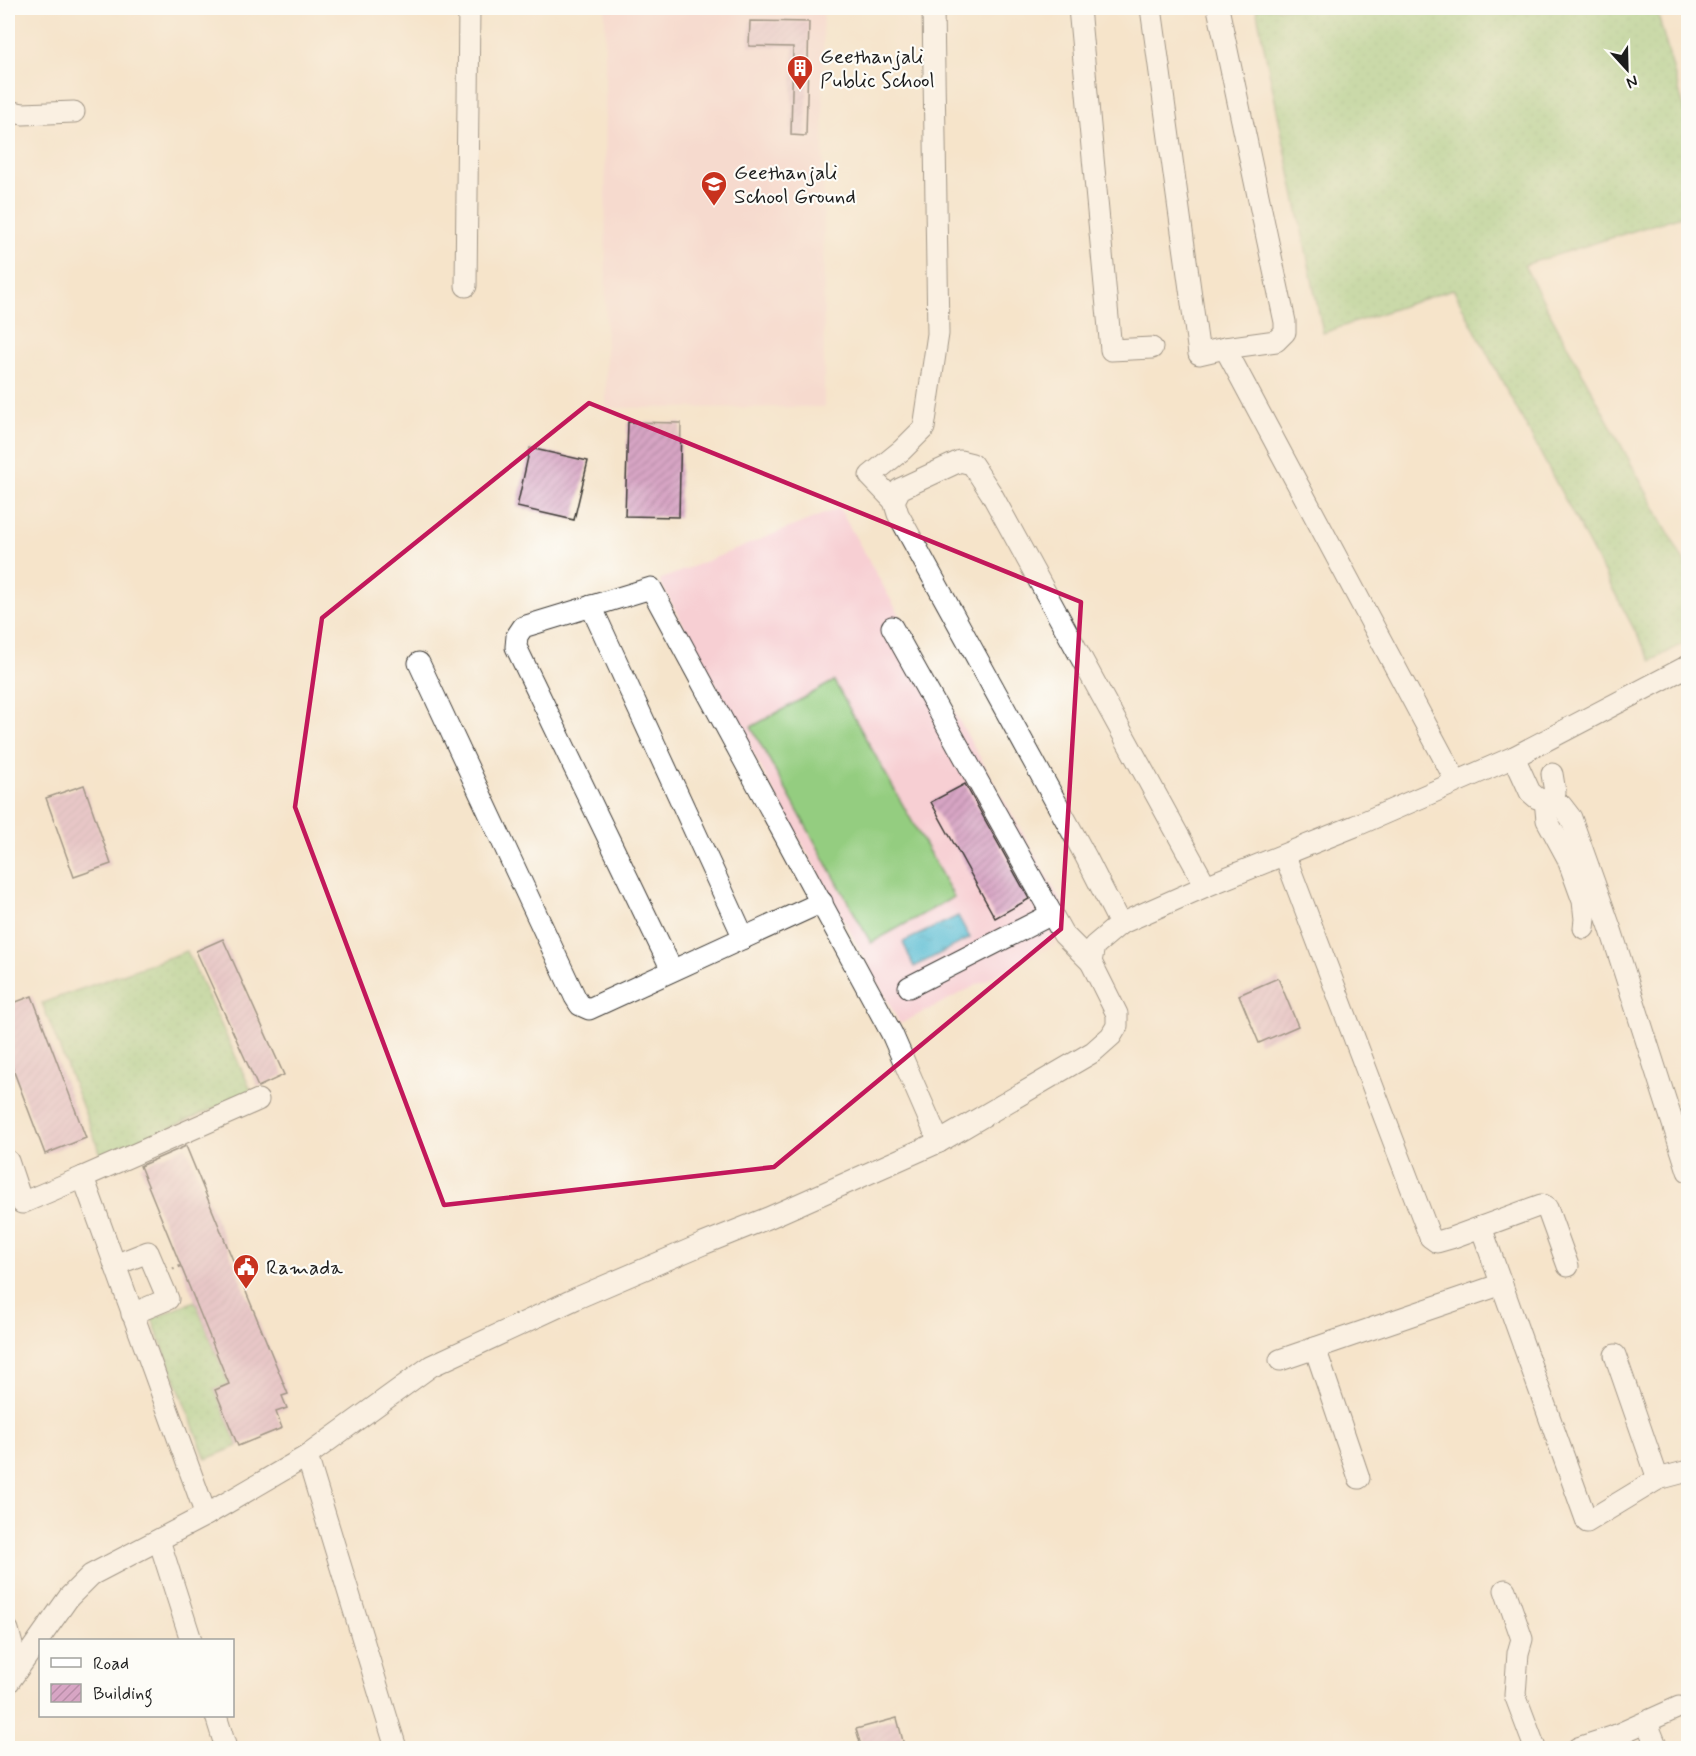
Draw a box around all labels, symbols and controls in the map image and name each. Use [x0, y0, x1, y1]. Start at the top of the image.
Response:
north arrow [1597, 39, 1657, 99]
place label: Geethanjali Public School [820, 43, 935, 95]
building icon: Geethanjali Public School [785, 53, 815, 91]
text: N [1623, 70, 1641, 93]
place label: Geethanjali School Ground [734, 159, 856, 211]
school or university icon: Geethanjali School Ground [699, 169, 729, 207]
public building icon: Ramada [231, 1252, 261, 1290]
place label: Ramada [266, 1254, 343, 1282]
legend [39, 1639, 234, 1717]
text: Road [93, 1652, 129, 1676]
text: Building [93, 1682, 153, 1708]

